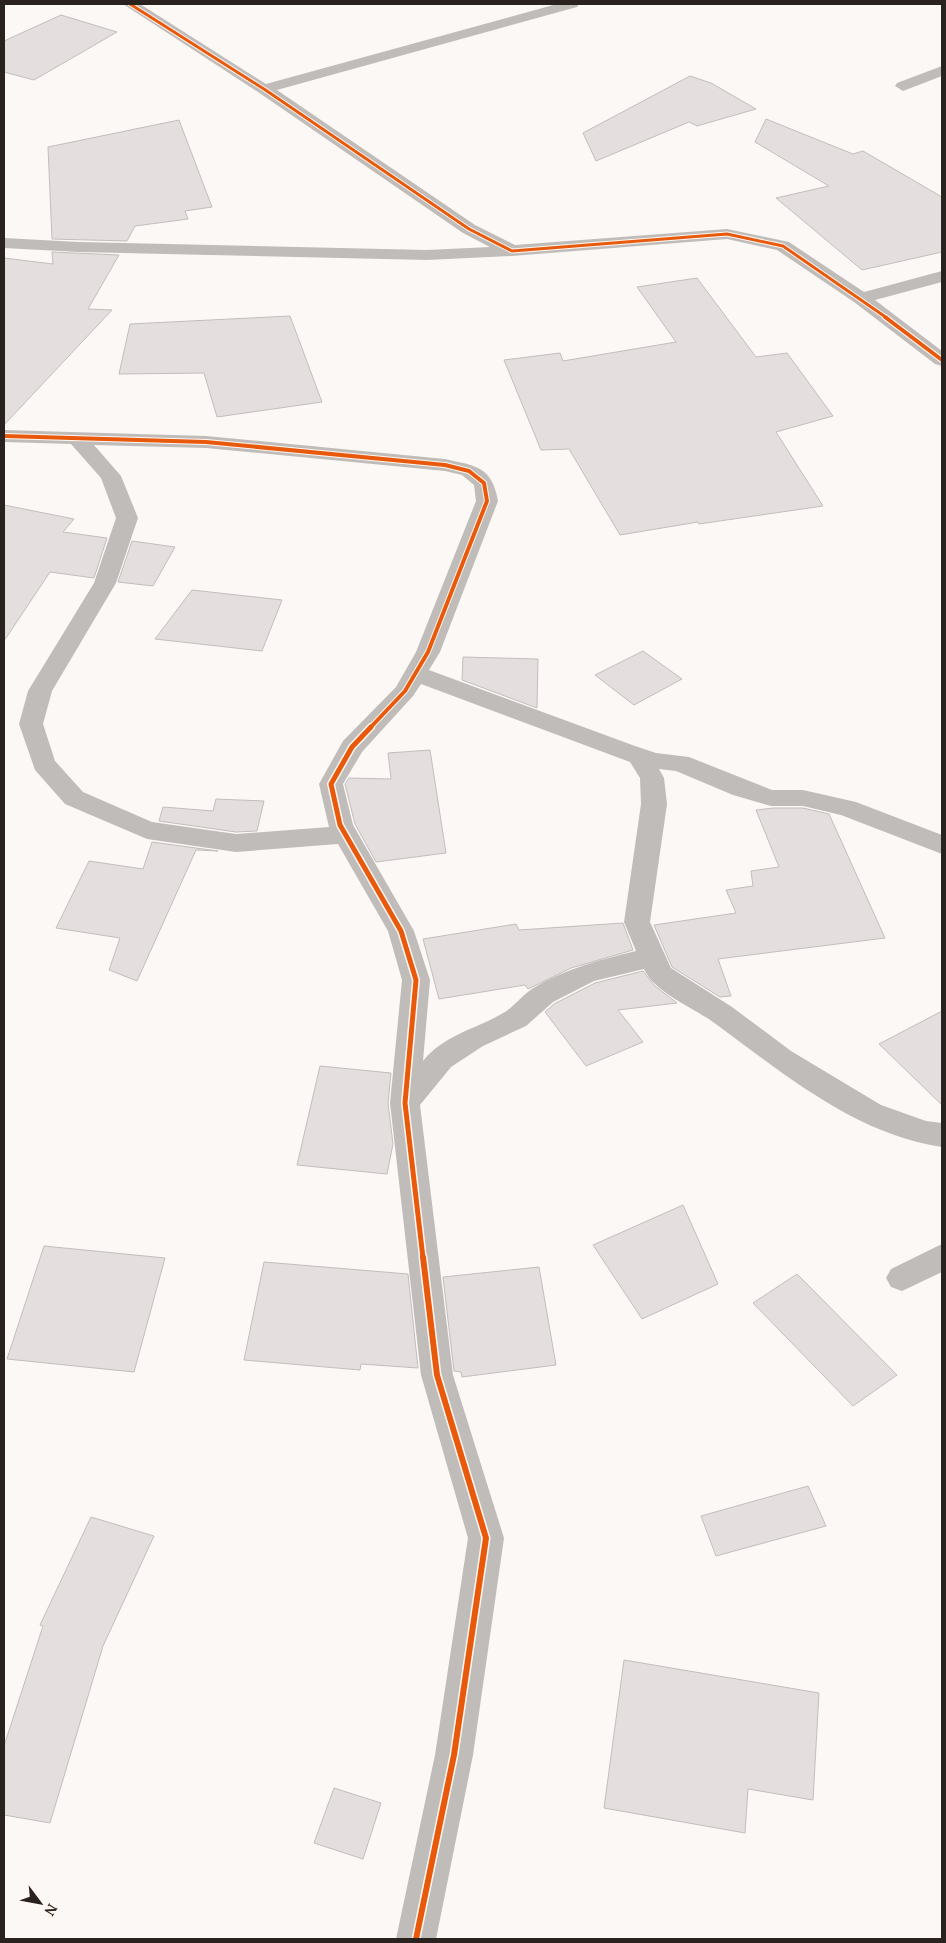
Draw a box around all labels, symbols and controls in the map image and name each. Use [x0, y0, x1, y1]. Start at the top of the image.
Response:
north arrow [15, 1878, 65, 1928]
text: N [40, 1901, 62, 1920]

